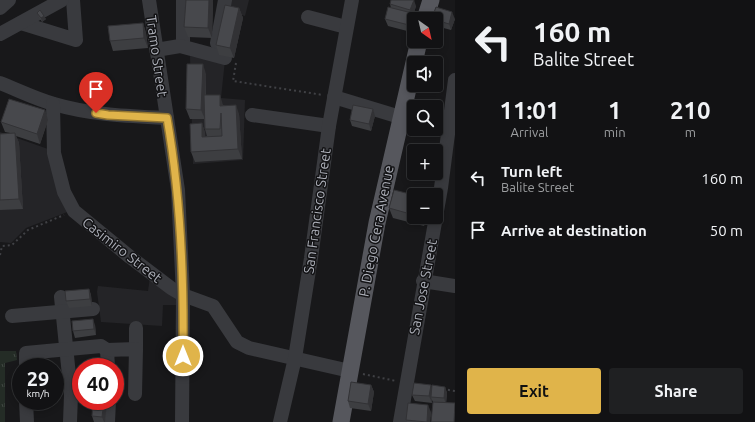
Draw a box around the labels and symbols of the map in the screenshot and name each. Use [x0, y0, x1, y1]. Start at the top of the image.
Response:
north arrow [407, 12, 443, 48]
street label: Tramo Street [143, 14, 171, 98]
pin [79, 72, 113, 113]
street label: San Francisco Street [300, 147, 334, 275]
street label: P. Diego Cera Avenue [355, 164, 397, 298]
street label: Casimiro Street [79, 214, 165, 286]
street label: San Jose Street [406, 237, 440, 336]
position arrow [162, 335, 204, 377]
speed limit sign: 40 [72, 358, 124, 410]

